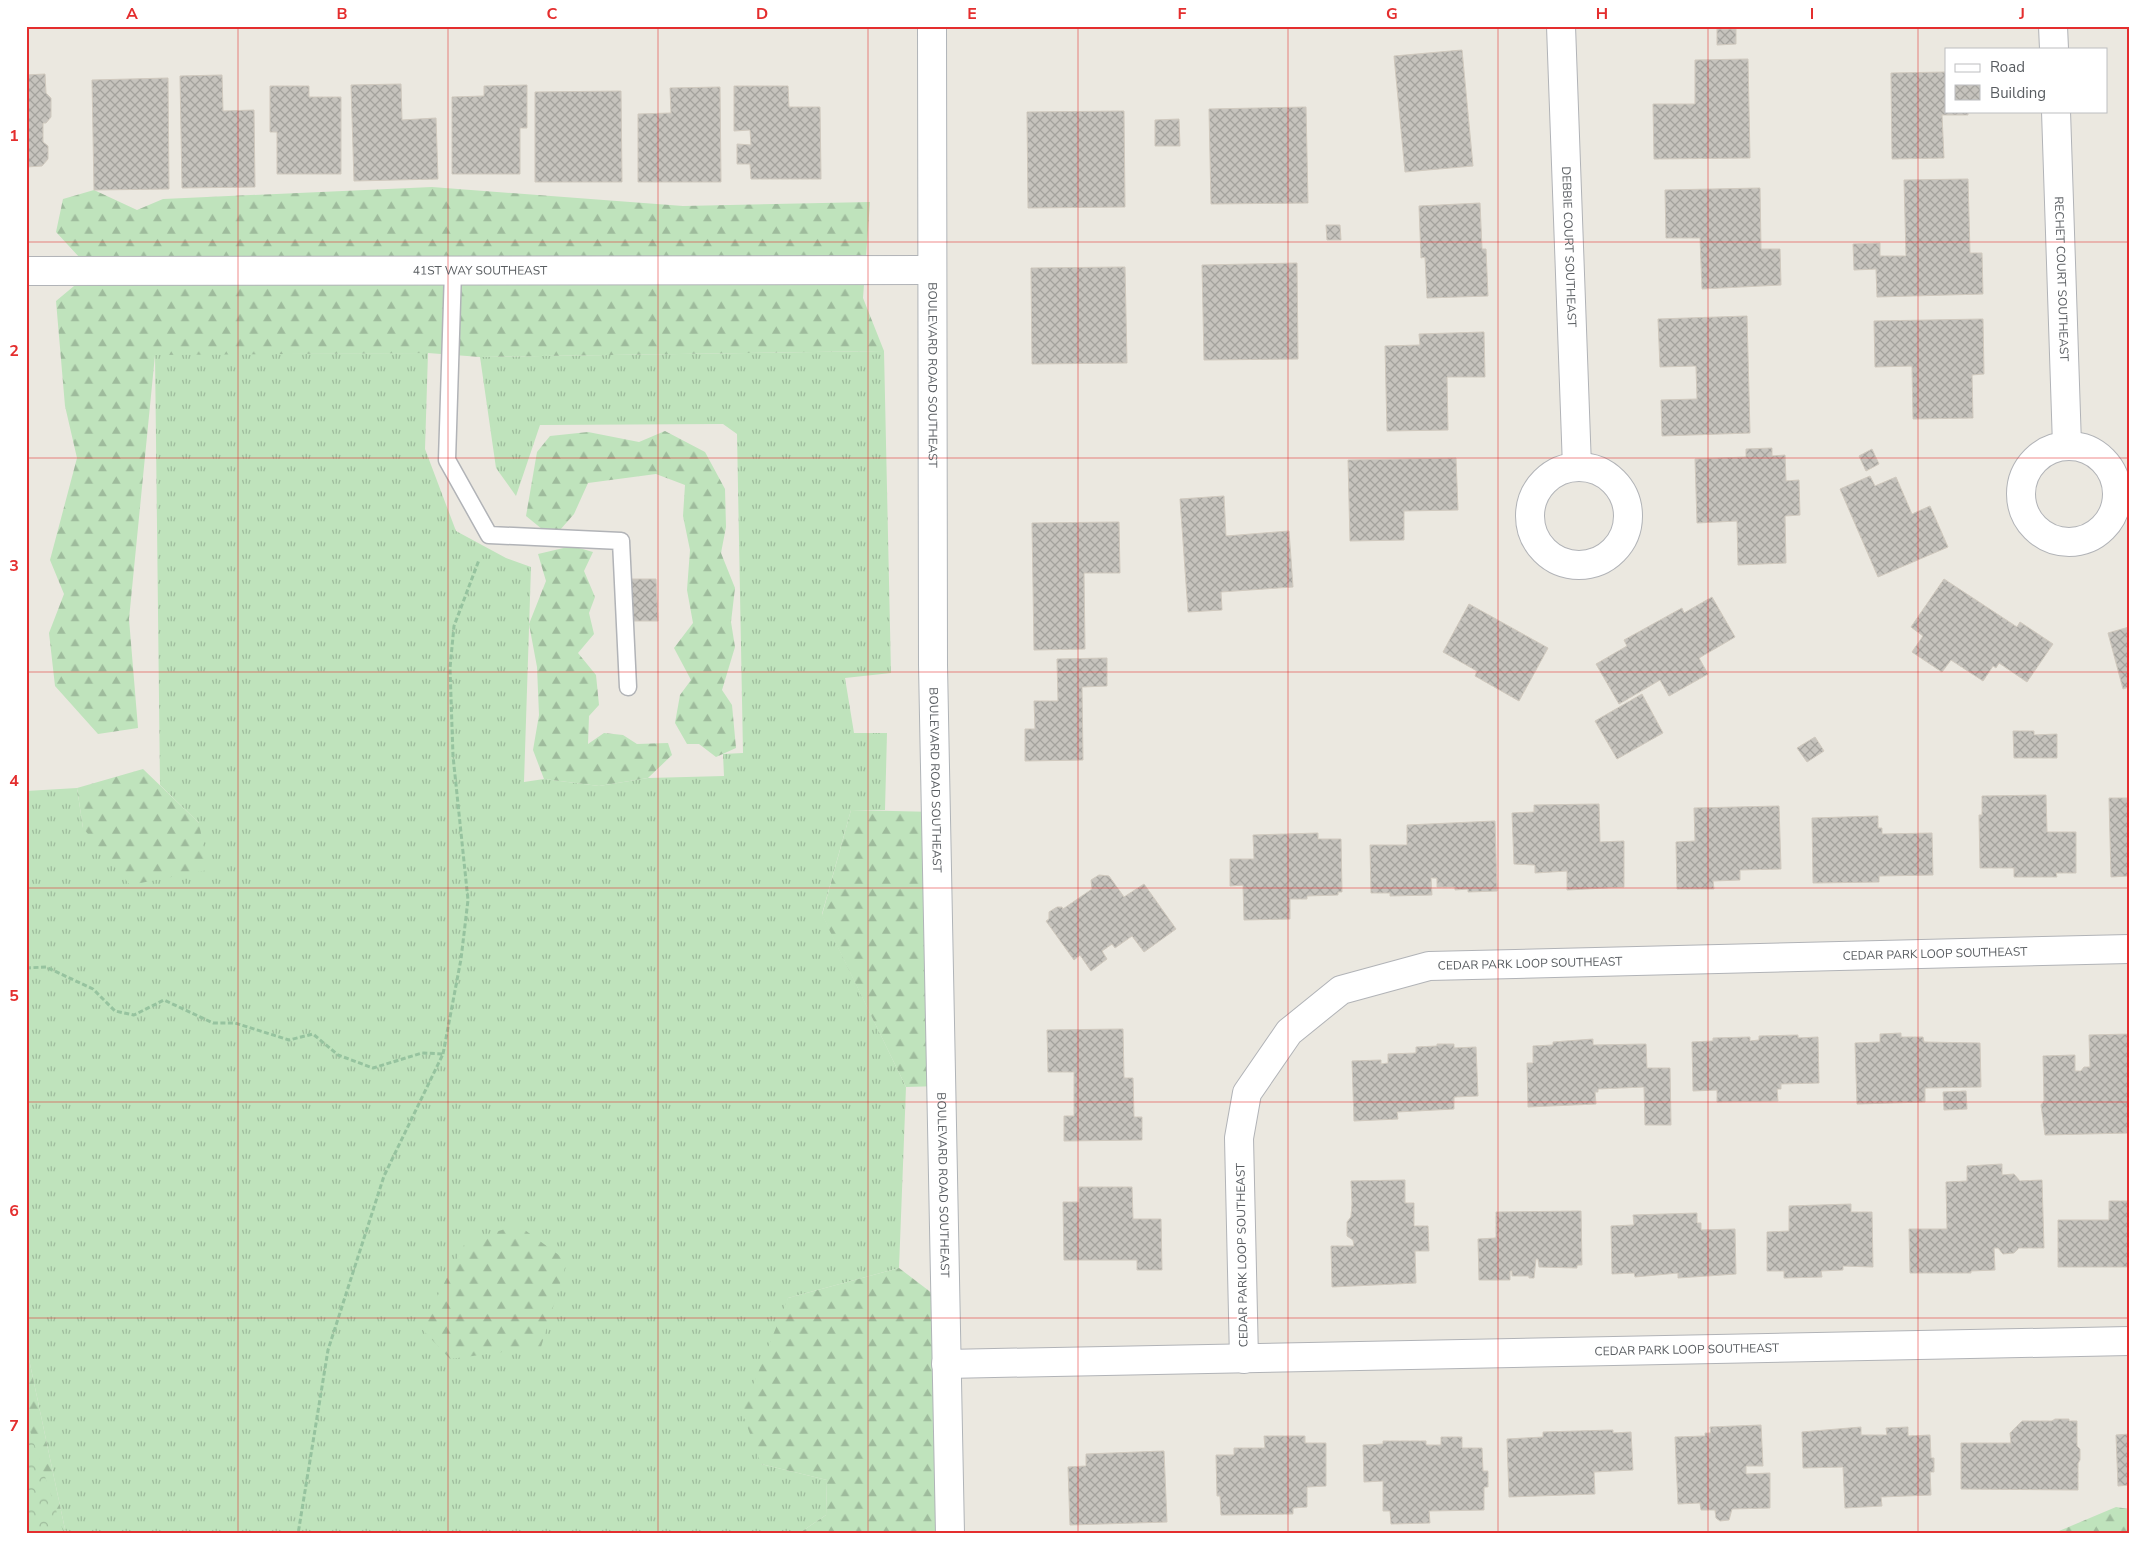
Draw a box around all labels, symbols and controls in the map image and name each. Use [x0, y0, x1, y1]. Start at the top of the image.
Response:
text: A [126, 3, 138, 25]
text: B [336, 3, 348, 25]
text: C [547, 3, 558, 25]
text: D [756, 3, 768, 25]
text: E [967, 3, 977, 25]
text: F [1178, 3, 1187, 25]
text: G [1386, 3, 1398, 25]
text: H [1596, 3, 1608, 25]
text: I [1810, 3, 1814, 25]
text: J [2018, 3, 2025, 25]
legend [1945, 48, 2108, 112]
text: Road [1990, 57, 2025, 77]
text: Building [1990, 83, 2046, 103]
text: 1 [9, 125, 19, 147]
street label: DEBBIE COURT SOUTHEAST [1558, 166, 1580, 328]
street label: RECHET COURT SOUTHEAST [2051, 196, 2072, 362]
street label: 41ST WAY SOUTHEAST [413, 262, 548, 279]
street label: BOULEVARD ROAD SOUTHEAST [924, 282, 941, 468]
text: 2 [9, 340, 19, 362]
text: 3 [9, 555, 19, 577]
street label: BOULEVARD ROAD SOUTHEAST [925, 687, 945, 874]
text: 4 [9, 770, 19, 792]
street label: CEDAR PARK LOOP SOUTHEAST [1842, 943, 2028, 964]
street label: CEDAR PARK LOOP SOUTHEAST [1438, 953, 1623, 974]
text: 5 [9, 985, 19, 1007]
street label: BOULEVARD ROAD SOUTHEAST [933, 1092, 953, 1279]
street label: CEDAR PARK LOOP SOUTHEAST [1232, 1162, 1252, 1347]
text: 6 [9, 1200, 19, 1222]
street label: CEDAR PARK LOOP SOUTHEAST [1594, 1340, 1780, 1359]
text: 7 [9, 1415, 19, 1437]

